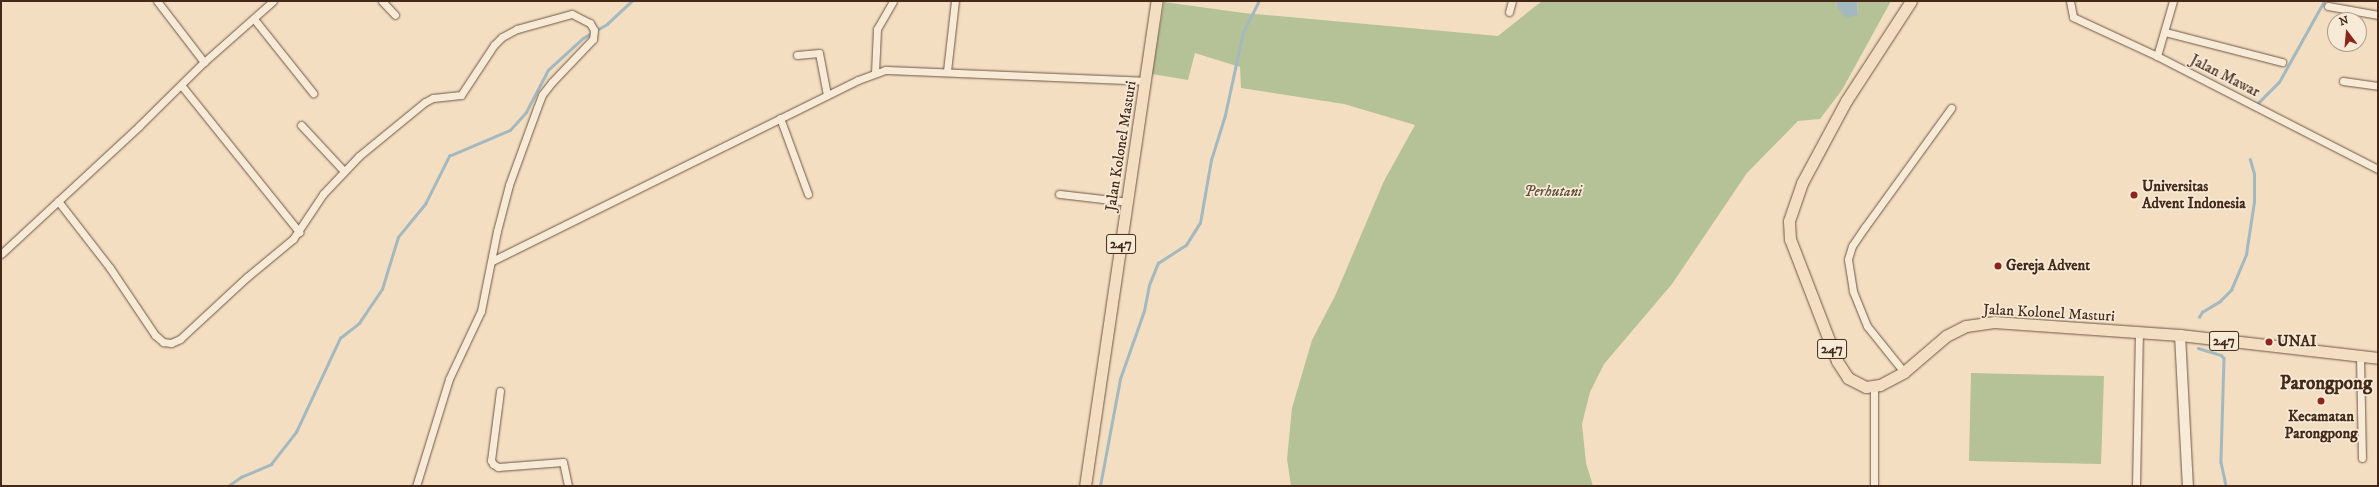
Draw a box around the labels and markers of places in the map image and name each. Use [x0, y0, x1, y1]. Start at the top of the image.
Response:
place label: Universitas Advent Indonesia [2142, 177, 2246, 212]
marker: Universitas Advent Indonesia [2129, 190, 2139, 200]
place label: Gereja Advent [2006, 257, 2090, 275]
marker: Gereja Advent [1993, 261, 2003, 271]
place label: UNAI [2277, 333, 2316, 351]
marker: UNAI [2264, 337, 2274, 347]
marker: Kecamatan Parongpong [2316, 396, 2326, 406]
place label: Kecamatan Parongpong [2284, 407, 2358, 442]

